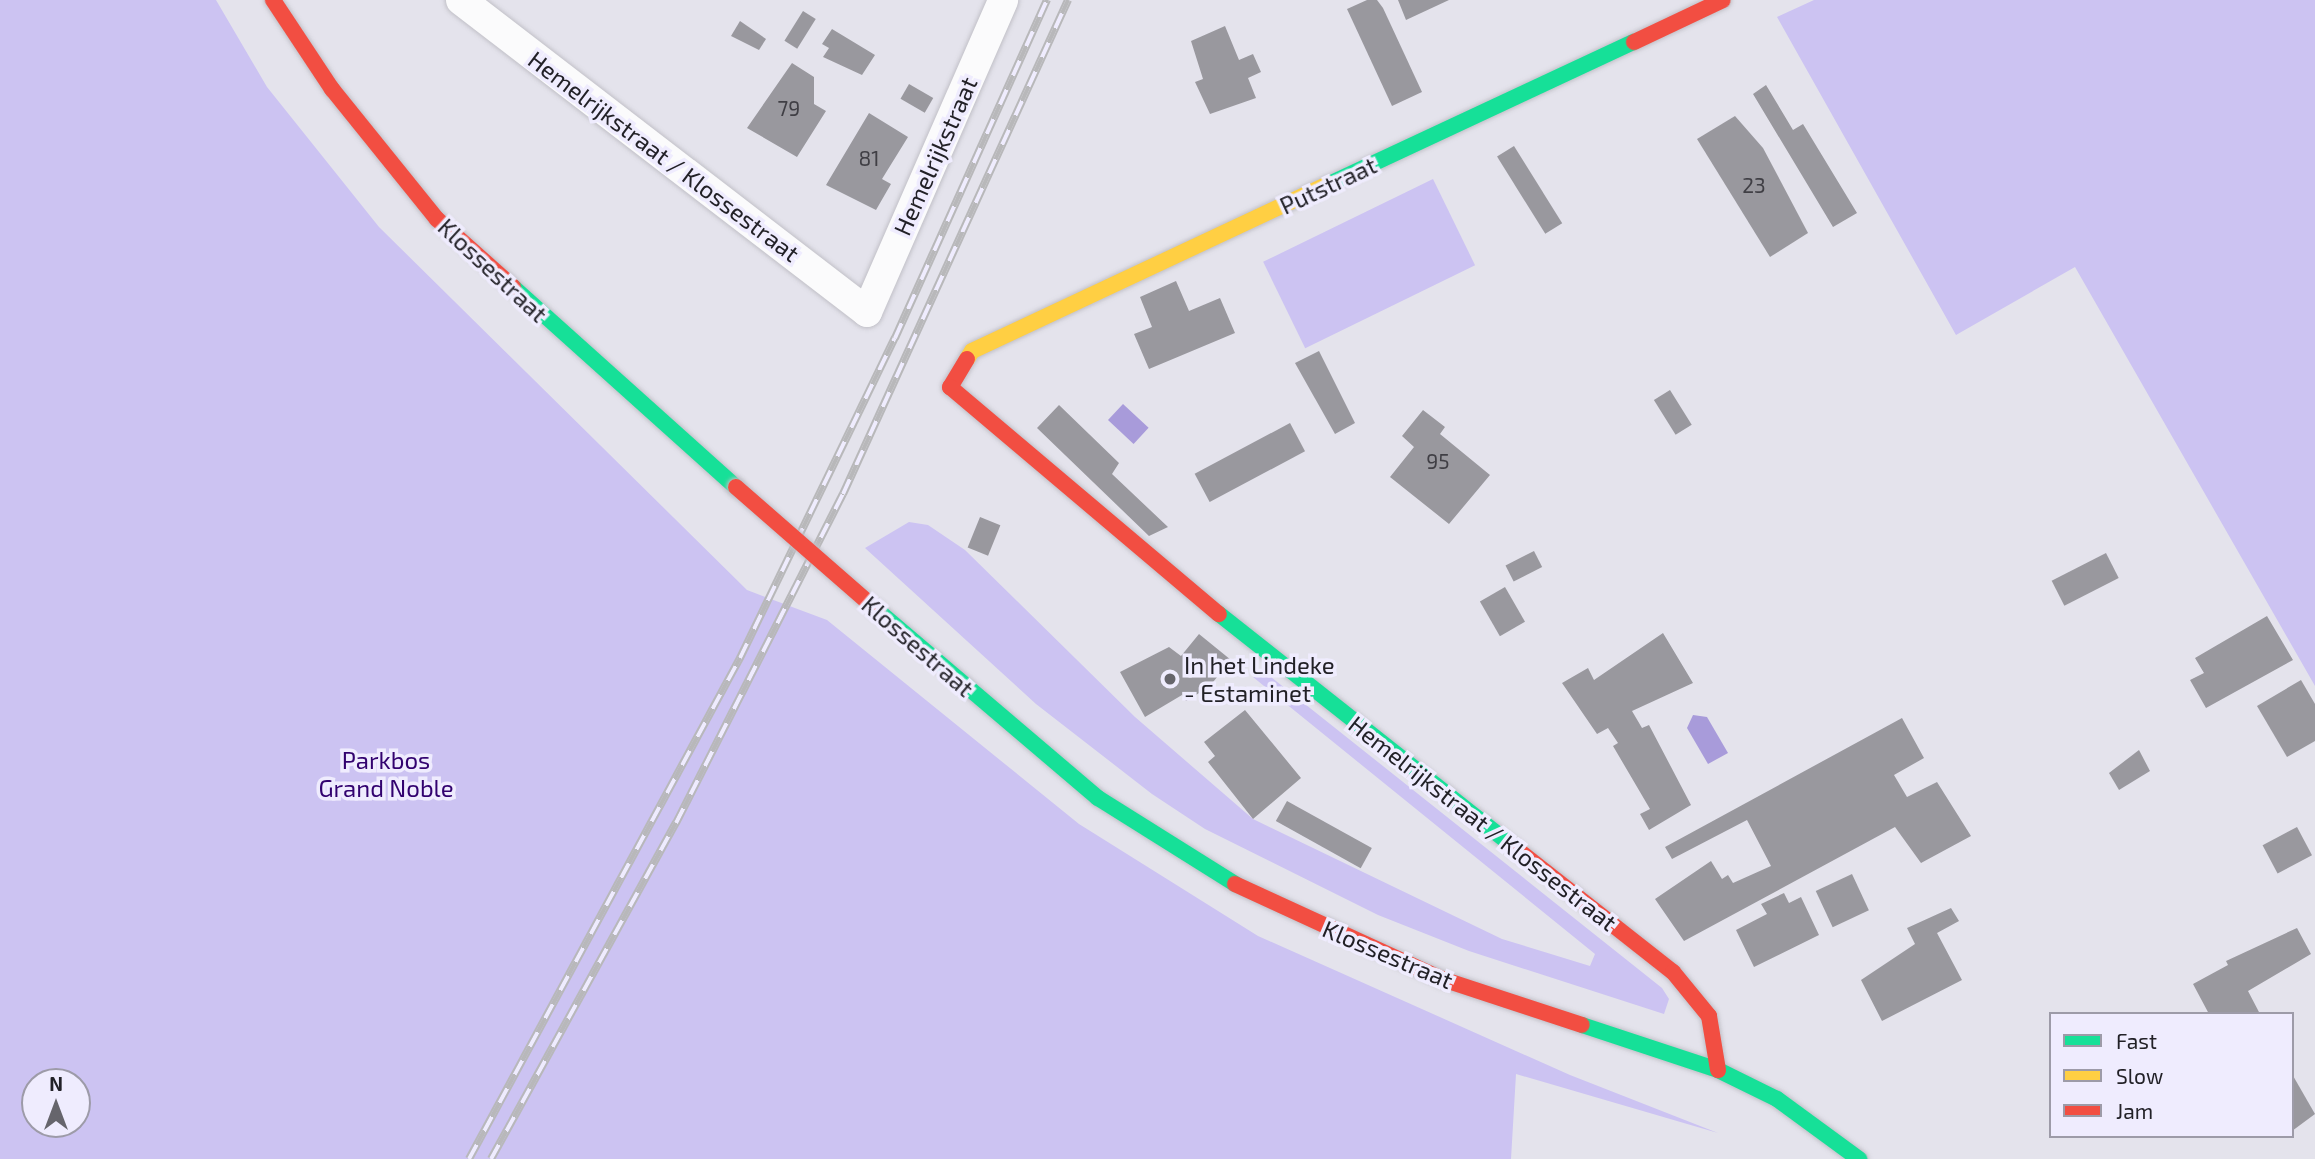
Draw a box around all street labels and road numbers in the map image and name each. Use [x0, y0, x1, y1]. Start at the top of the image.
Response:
street label: Hemelrijkstraat / Klossestraat [523, 45, 805, 267]
street label: Hemelrijkstraat [887, 72, 983, 240]
street label: Putstraat [1275, 150, 1381, 220]
street label: Klossestraat [432, 212, 554, 328]
street label: Klossestraat [856, 590, 980, 702]
street label: Hemelrijkstraat / Klossestraat [1343, 709, 1623, 937]
street label: Klossestraat [1319, 914, 1457, 994]

